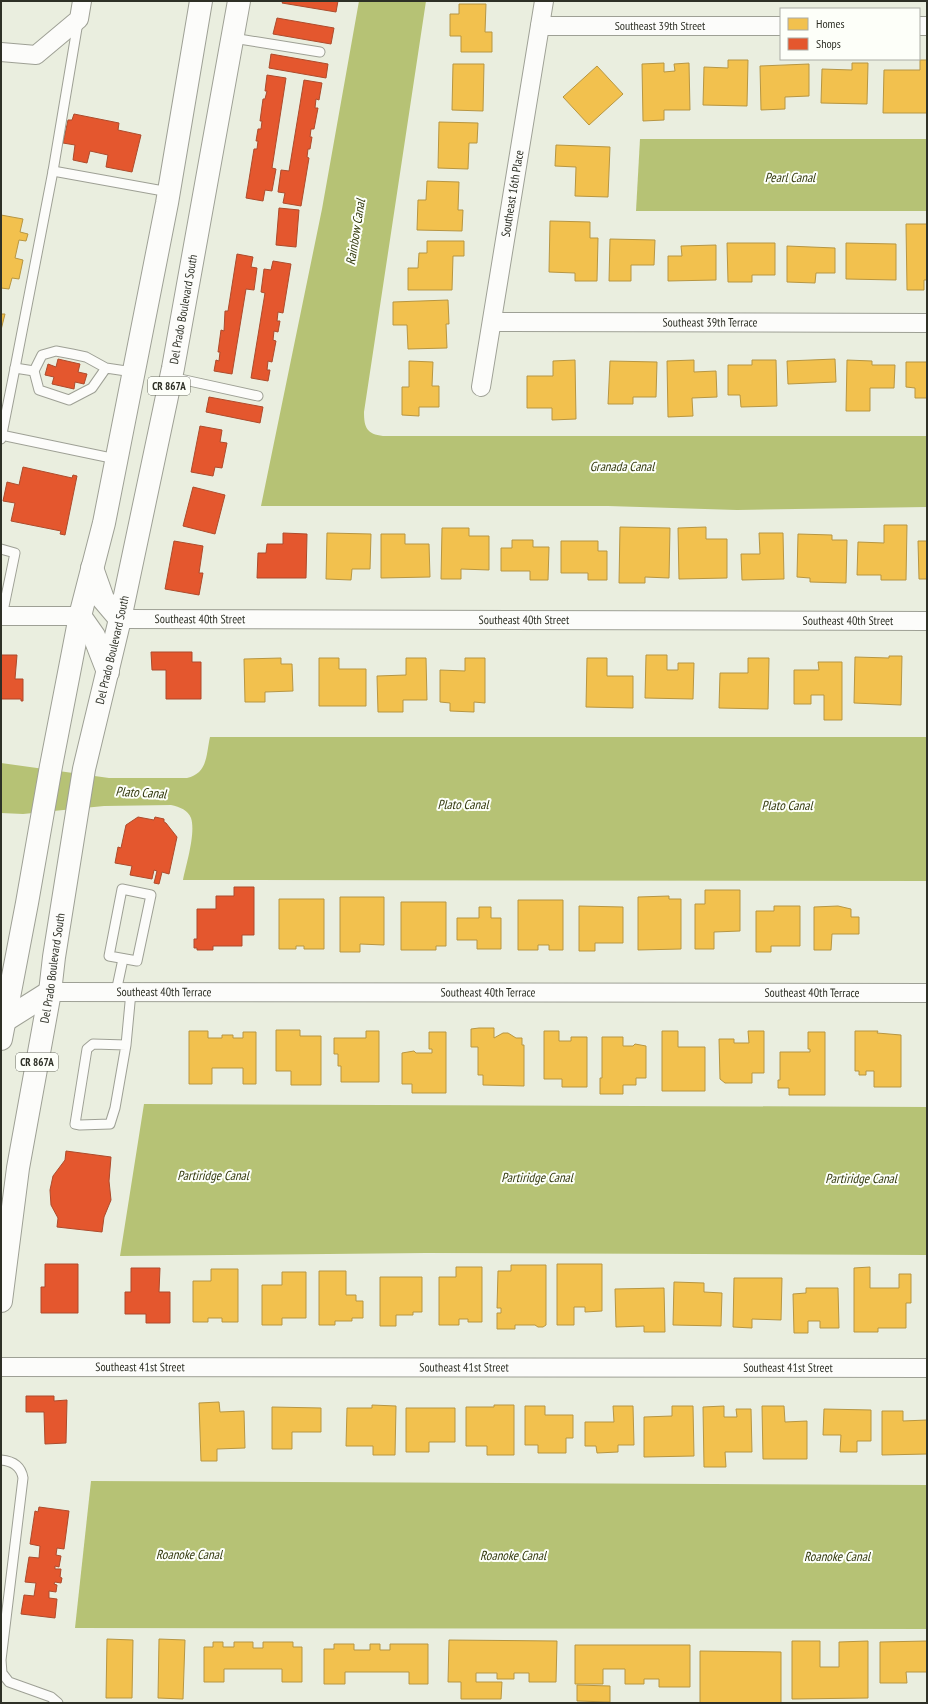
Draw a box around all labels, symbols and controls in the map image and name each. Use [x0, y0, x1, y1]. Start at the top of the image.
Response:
legend [780, 8, 920, 60]
text: Homes [816, 16, 844, 31]
street label: Southeast 39th Street [615, 18, 706, 33]
text: Shops [816, 36, 841, 51]
street label: Southeast 16th Place [498, 149, 527, 238]
water label: Pearl Canal [765, 169, 817, 186]
water label: Rainbow Canal [342, 196, 369, 266]
street label: Del Prado Boulevard South [166, 253, 200, 365]
street label: Southeast 39th Terrace [662, 314, 758, 330]
road number: CR 867A [148, 377, 190, 395]
water label: Granada Canal [590, 458, 656, 475]
street label: Del Prado Boulevard South [92, 594, 132, 706]
street label: Southeast 40th Street [155, 611, 246, 626]
street label: Southeast 40th Street [479, 612, 570, 627]
street label: Southeast 40th Street [803, 613, 894, 628]
water label: Plato Canal [115, 783, 169, 802]
water label: Plato Canal [438, 796, 490, 813]
water label: Plato Canal [762, 797, 814, 814]
street label: Del Prado Boulevard South [36, 912, 68, 1024]
street label: Southeast 40th Terrace [116, 984, 212, 999]
street label: Southeast 40th Terrace [440, 984, 536, 1000]
street label: Southeast 40th Terrace [764, 985, 860, 1000]
road number: CR 867A [16, 1053, 58, 1071]
water label: Partiridge Canal [177, 1167, 251, 1184]
water label: Partiridge Canal [501, 1169, 575, 1186]
water label: Partiridge Canal [825, 1170, 899, 1187]
street label: Southeast 41st Street [95, 1359, 185, 1374]
street label: Southeast 41st Street [419, 1359, 509, 1375]
street label: Southeast 41st Street [743, 1360, 833, 1375]
water label: Roanoke Canal [156, 1546, 224, 1563]
water label: Roanoke Canal [480, 1547, 548, 1564]
water label: Roanoke Canal [804, 1548, 872, 1565]

